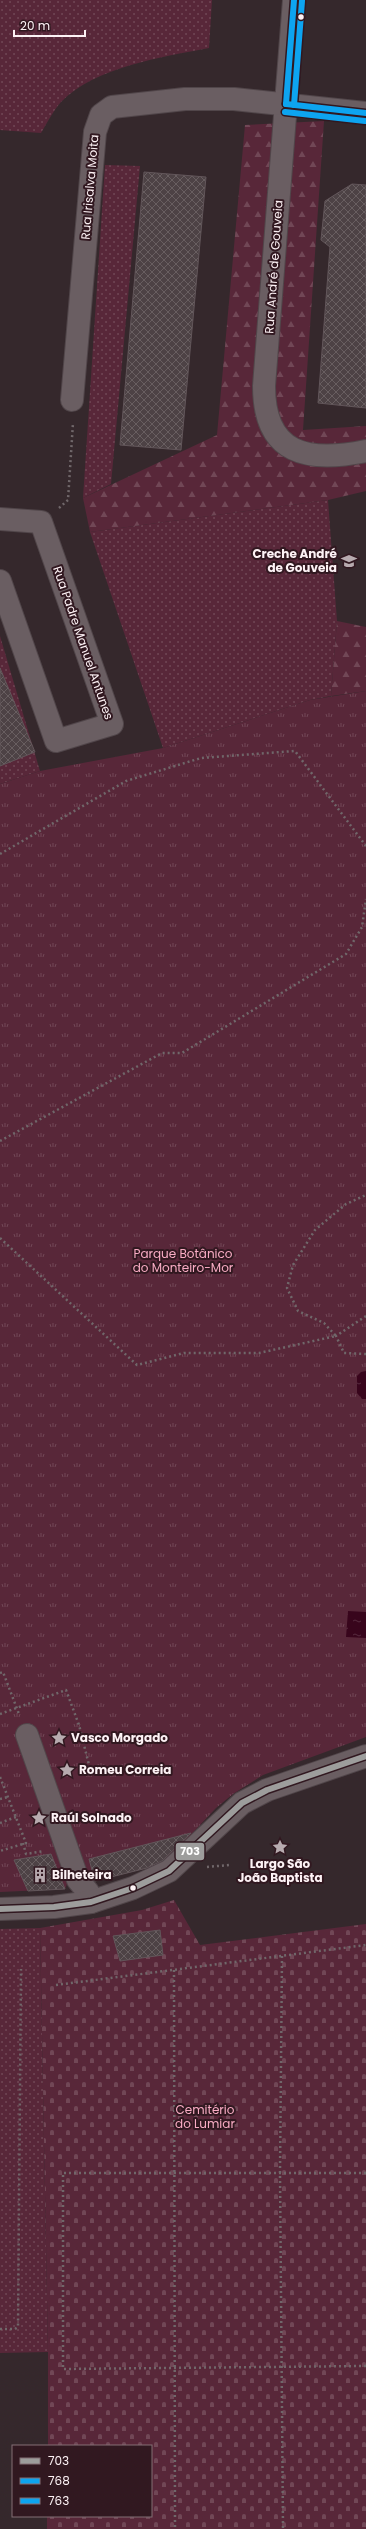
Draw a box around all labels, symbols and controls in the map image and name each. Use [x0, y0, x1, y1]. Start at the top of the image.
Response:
scale bar [14, 12, 85, 38]
unlabelled marker [296, 12, 306, 22]
text: 20 m [20, 17, 50, 34]
street label: Rua Irisalva Moita [76, 134, 103, 240]
street label: Rua André de Gouveia [260, 200, 287, 334]
place label: Creche André de Gouveia [252, 545, 338, 576]
school or university icon: Creche André de Gouveia [340, 552, 358, 570]
street label: Rua Padre Manuel Antunes [49, 564, 118, 722]
park label: Parque Botânico do Monteiro-Mor [133, 1245, 234, 1276]
place icon: Vasco Morgado [50, 1729, 68, 1747]
place label: Vasco Morgado [71, 1729, 168, 1746]
place icon: Romeu Correia [58, 1761, 76, 1779]
place label: Romeu Correia [79, 1761, 171, 1778]
place icon: Raúl Solnado [30, 1809, 48, 1827]
place label: Raúl Solnado [51, 1809, 132, 1826]
place icon: Largo São João Baptista [271, 1838, 289, 1856]
line badge: 703 [175, 1842, 205, 1861]
text: 703 [180, 1843, 200, 1859]
place label: Largo São João Baptista [237, 1855, 323, 1886]
building icon: Bilheteira [31, 1866, 49, 1884]
place label: Bilheteira [52, 1866, 112, 1883]
unlabelled marker [128, 1883, 138, 1893]
park label: Cemitério do Lumiar [175, 2101, 235, 2132]
legend [12, 2445, 152, 2517]
text: 703 [48, 2452, 69, 2469]
text: 768 [48, 2472, 70, 2489]
text: 763 [48, 2492, 69, 2509]

